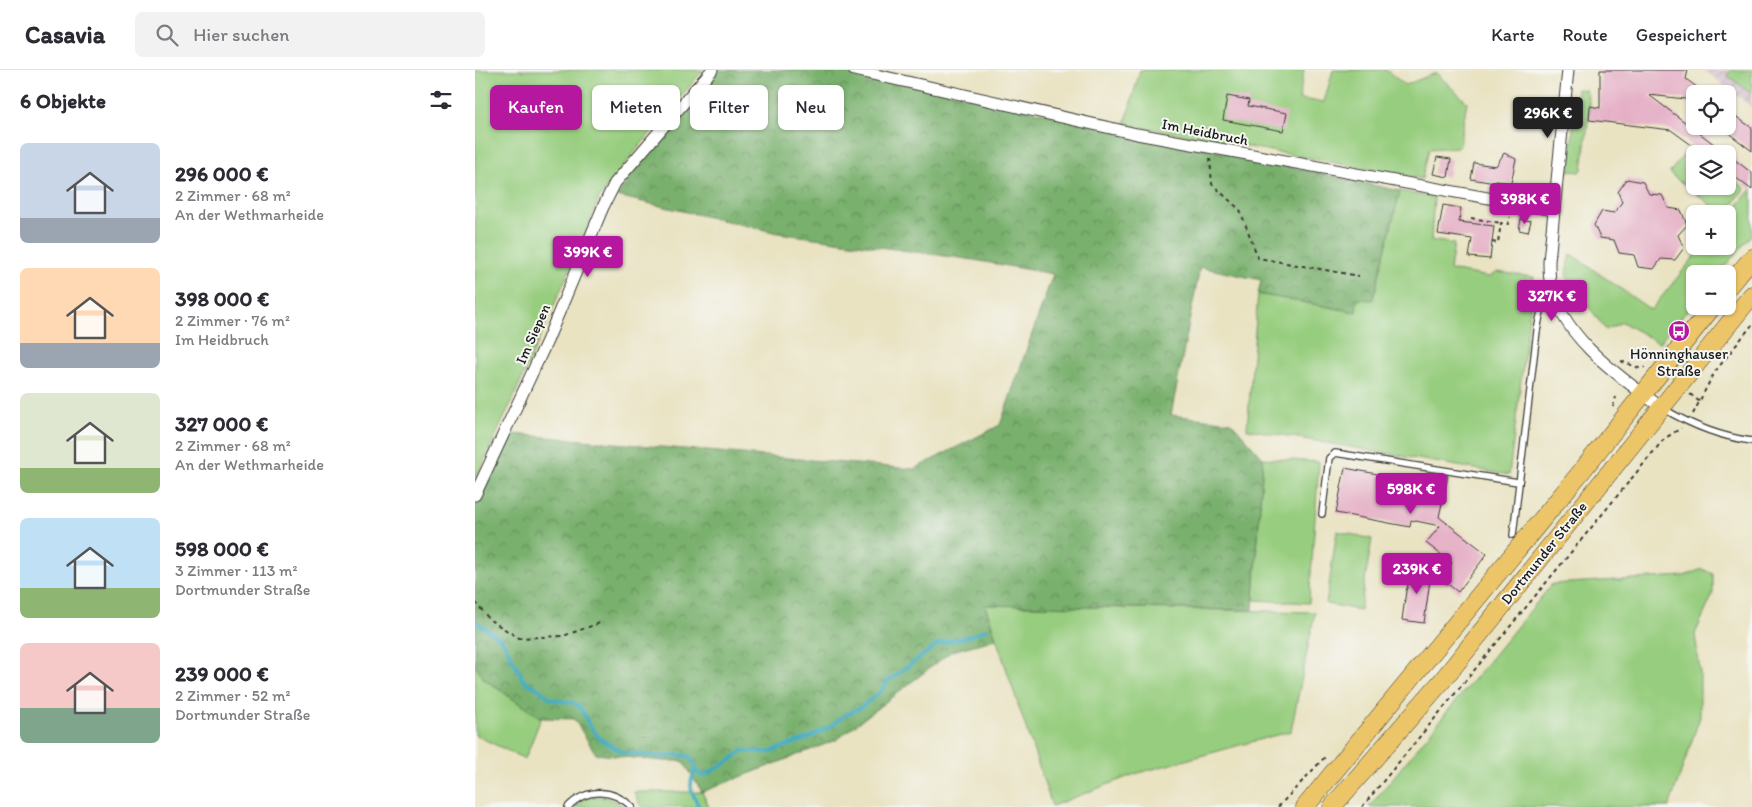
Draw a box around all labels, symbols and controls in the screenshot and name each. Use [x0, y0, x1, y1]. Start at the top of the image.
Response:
search box [135, 12, 485, 57]
text: Casavia [25, 20, 105, 49]
icon: search [153, 21, 181, 49]
text: Hier suchen [193, 23, 289, 46]
text: Karte [1491, 24, 1534, 46]
text: Route [1562, 24, 1608, 46]
text: Gespeichert [1636, 24, 1727, 46]
chip: Kaufen [490, 85, 582, 130]
chip: Mieten [592, 85, 680, 130]
chip: Filter [690, 85, 768, 130]
chip: Neu [778, 85, 844, 130]
map controls [1686, 85, 1736, 315]
button: locate [1686, 85, 1736, 135]
icon: filters [427, 86, 455, 114]
text: 6 Objekte [20, 88, 106, 113]
pin: 296K € [1507, 97, 1589, 139]
text: 296K € [1524, 103, 1572, 122]
street label: Im Heidbruch [1160, 115, 1250, 149]
button: layers [1686, 145, 1736, 195]
text: 296 000 € [175, 161, 268, 186]
icon: home [60, 163, 120, 223]
pin: 398K € [1484, 182, 1566, 225]
text: 2 Zimmer · 68 m² [175, 186, 291, 205]
text: 398K € [1501, 189, 1549, 208]
text: An der Wethmarheide [175, 205, 324, 224]
button: + [1686, 205, 1736, 255]
pin: 399K € [547, 236, 629, 278]
text: 399K € [564, 242, 612, 261]
button: − [1686, 265, 1736, 315]
pin: 327K € [1511, 280, 1593, 322]
text: 398 000 € [175, 286, 269, 311]
text: 327K € [1528, 286, 1576, 305]
icon: home [60, 288, 120, 348]
street label: Im Siepen [512, 301, 554, 367]
text: 2 Zimmer · 76 m² [175, 311, 290, 330]
bus stop icon: Hönninghauser Straße [1667, 319, 1691, 343]
text: Im Heidbruch [175, 330, 269, 349]
place label: Hönninghauser Straße [1630, 345, 1728, 380]
text: 327 000 € [175, 411, 268, 436]
icon: home [60, 413, 120, 473]
text: 2 Zimmer · 68 m² [175, 436, 291, 455]
text: An der Wethmarheide [175, 455, 324, 474]
pin: 598K € [1370, 472, 1452, 515]
text: 598K € [1387, 479, 1435, 498]
street label: Dortmunder Straße [1497, 498, 1591, 608]
text: 598 000 € [175, 536, 269, 561]
icon: home [60, 538, 120, 598]
pin: 239K € [1376, 552, 1458, 595]
text: 239K € [1393, 559, 1441, 578]
text: 3 Zimmer · 113 m² [175, 561, 297, 580]
text: Dortmunder Straße [175, 580, 310, 599]
text: 239 000 € [175, 661, 269, 686]
icon: home [60, 663, 120, 723]
text: 2 Zimmer · 52 m² [175, 686, 290, 705]
text: Dortmunder Straße [175, 705, 310, 724]

